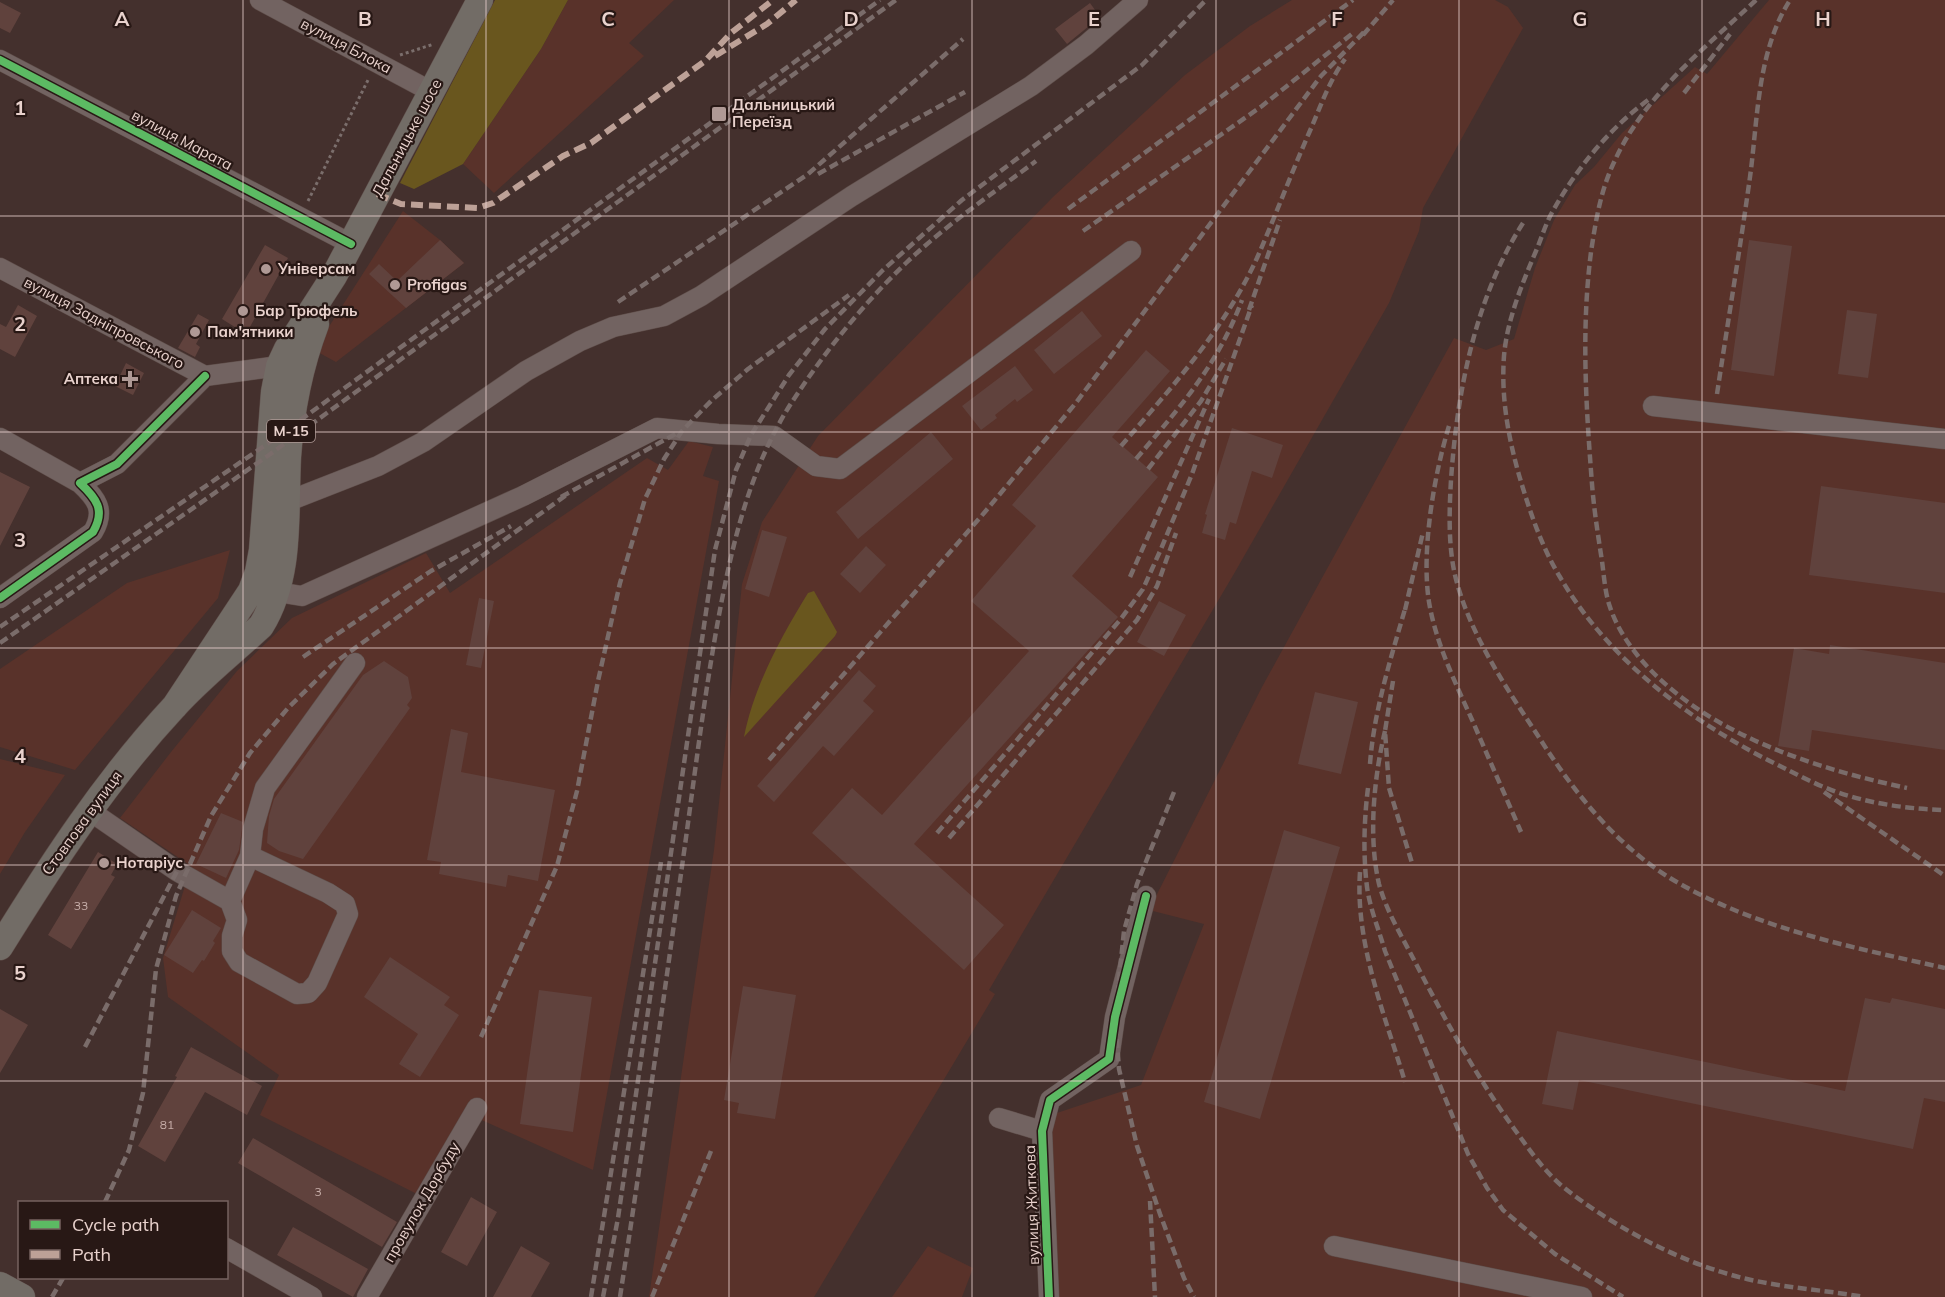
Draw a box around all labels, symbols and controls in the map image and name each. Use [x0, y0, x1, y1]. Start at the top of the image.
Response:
text: A [115, 6, 130, 31]
text: B [358, 6, 372, 31]
text: C [601, 6, 615, 31]
text: D [843, 6, 859, 31]
text: E [1088, 6, 1100, 31]
text: F [1331, 6, 1343, 31]
text: G [1573, 6, 1587, 31]
text: H [1815, 6, 1831, 31]
street label: вулиця Блока [298, 14, 395, 77]
street label: Дальницьке шосе [367, 76, 446, 200]
text: 1 [14, 95, 26, 120]
place label: Дальницький Переїзд [732, 95, 835, 131]
street label: вулиця Марата [129, 105, 236, 174]
marker: Дальницький Переїзд [710, 105, 728, 123]
place label: Універсам [277, 259, 355, 278]
marker: Універсам [259, 262, 273, 276]
street label: вулиця Задніпровського [21, 272, 188, 373]
place label: Profigas [407, 275, 467, 294]
marker: Profigas [388, 278, 402, 292]
place label: Бар Трюфель [255, 301, 358, 320]
marker: Бар Трюфель [236, 304, 250, 318]
text: 2 [14, 311, 26, 336]
place label: Пам'ятники [207, 322, 294, 341]
marker: Пам'ятники [188, 325, 202, 339]
place label: Аптека [64, 369, 118, 388]
marker: Аптека [123, 372, 137, 386]
road number: М-15 [267, 420, 315, 442]
text: 3 [14, 527, 26, 552]
text: 4 [14, 743, 26, 768]
street label: Стовпова вулиця [37, 767, 126, 879]
place label: Нотаріус [116, 853, 183, 872]
marker: Нотаріус [97, 856, 111, 870]
house number: 33 [74, 898, 88, 913]
text: 5 [14, 960, 26, 985]
house number: 81 [160, 1117, 174, 1132]
street label: провулок Дорбуду [379, 1138, 464, 1265]
street label: вулиця Житкова [1020, 1145, 1043, 1265]
house number: 3 [314, 1184, 322, 1199]
legend [18, 1201, 228, 1279]
text: Cycle path [72, 1213, 159, 1236]
text: Path [72, 1243, 111, 1266]

